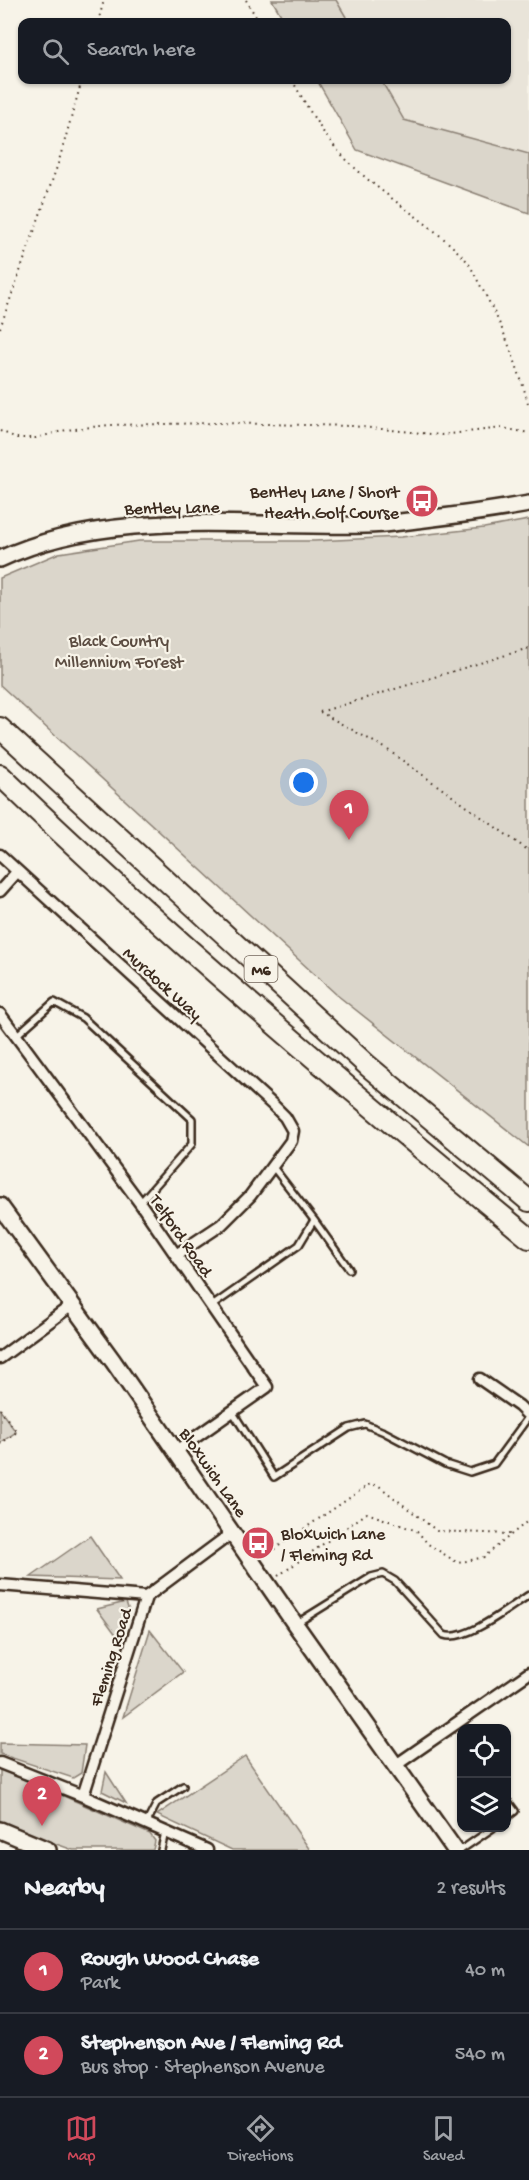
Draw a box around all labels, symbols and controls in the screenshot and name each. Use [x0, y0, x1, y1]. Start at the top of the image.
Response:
search box [18, 18, 511, 84]
icon: search [39, 35, 72, 68]
text: Search here [87, 38, 195, 64]
place label: Bentley Lane / Short Heath Golf Course [249, 483, 401, 525]
bus stop icon: Bentley Lane / Short Heath Golf Course [404, 483, 440, 519]
street label: Bentley Lane [123, 498, 221, 521]
park label: Black Country Millennium Forest [55, 632, 185, 674]
your location [289, 768, 318, 797]
pin: 1 [330, 790, 368, 840]
street label: Murdock Way [117, 944, 206, 1026]
road number: M6 [244, 956, 278, 982]
street label: Telford Road [143, 1190, 217, 1283]
street label: Bloxwich Lane [173, 1424, 251, 1523]
bus stop icon: Bloxwich Lane / Fleming Rd [240, 1525, 276, 1561]
place label: Bloxwich Lane / Fleming Rd [280, 1525, 386, 1567]
street label: Fleming Road [86, 1605, 138, 1710]
map controls [457, 1724, 511, 1832]
button: locate [457, 1724, 511, 1778]
pin: 2 [22, 1776, 62, 1826]
button: layers [457, 1778, 511, 1832]
text: Nearby [24, 1874, 105, 1905]
text: 2 results [436, 1878, 505, 1901]
text: Rough Wood Chase [81, 1947, 259, 1973]
text: 1 [39, 1960, 48, 1983]
text: 40 m [465, 1960, 505, 1983]
text: Park [81, 1973, 119, 1996]
text: Stephenson Ave / Fleming Rd [81, 2031, 341, 2057]
text: 2 [39, 2044, 48, 2067]
text: 540 m [455, 2044, 505, 2067]
text: Bus stop · Stephenson Avenue [81, 2057, 325, 2080]
tab: Map [65, 2112, 98, 2167]
tab: Directions [228, 2112, 293, 2167]
tab: Saved [423, 2112, 464, 2167]

